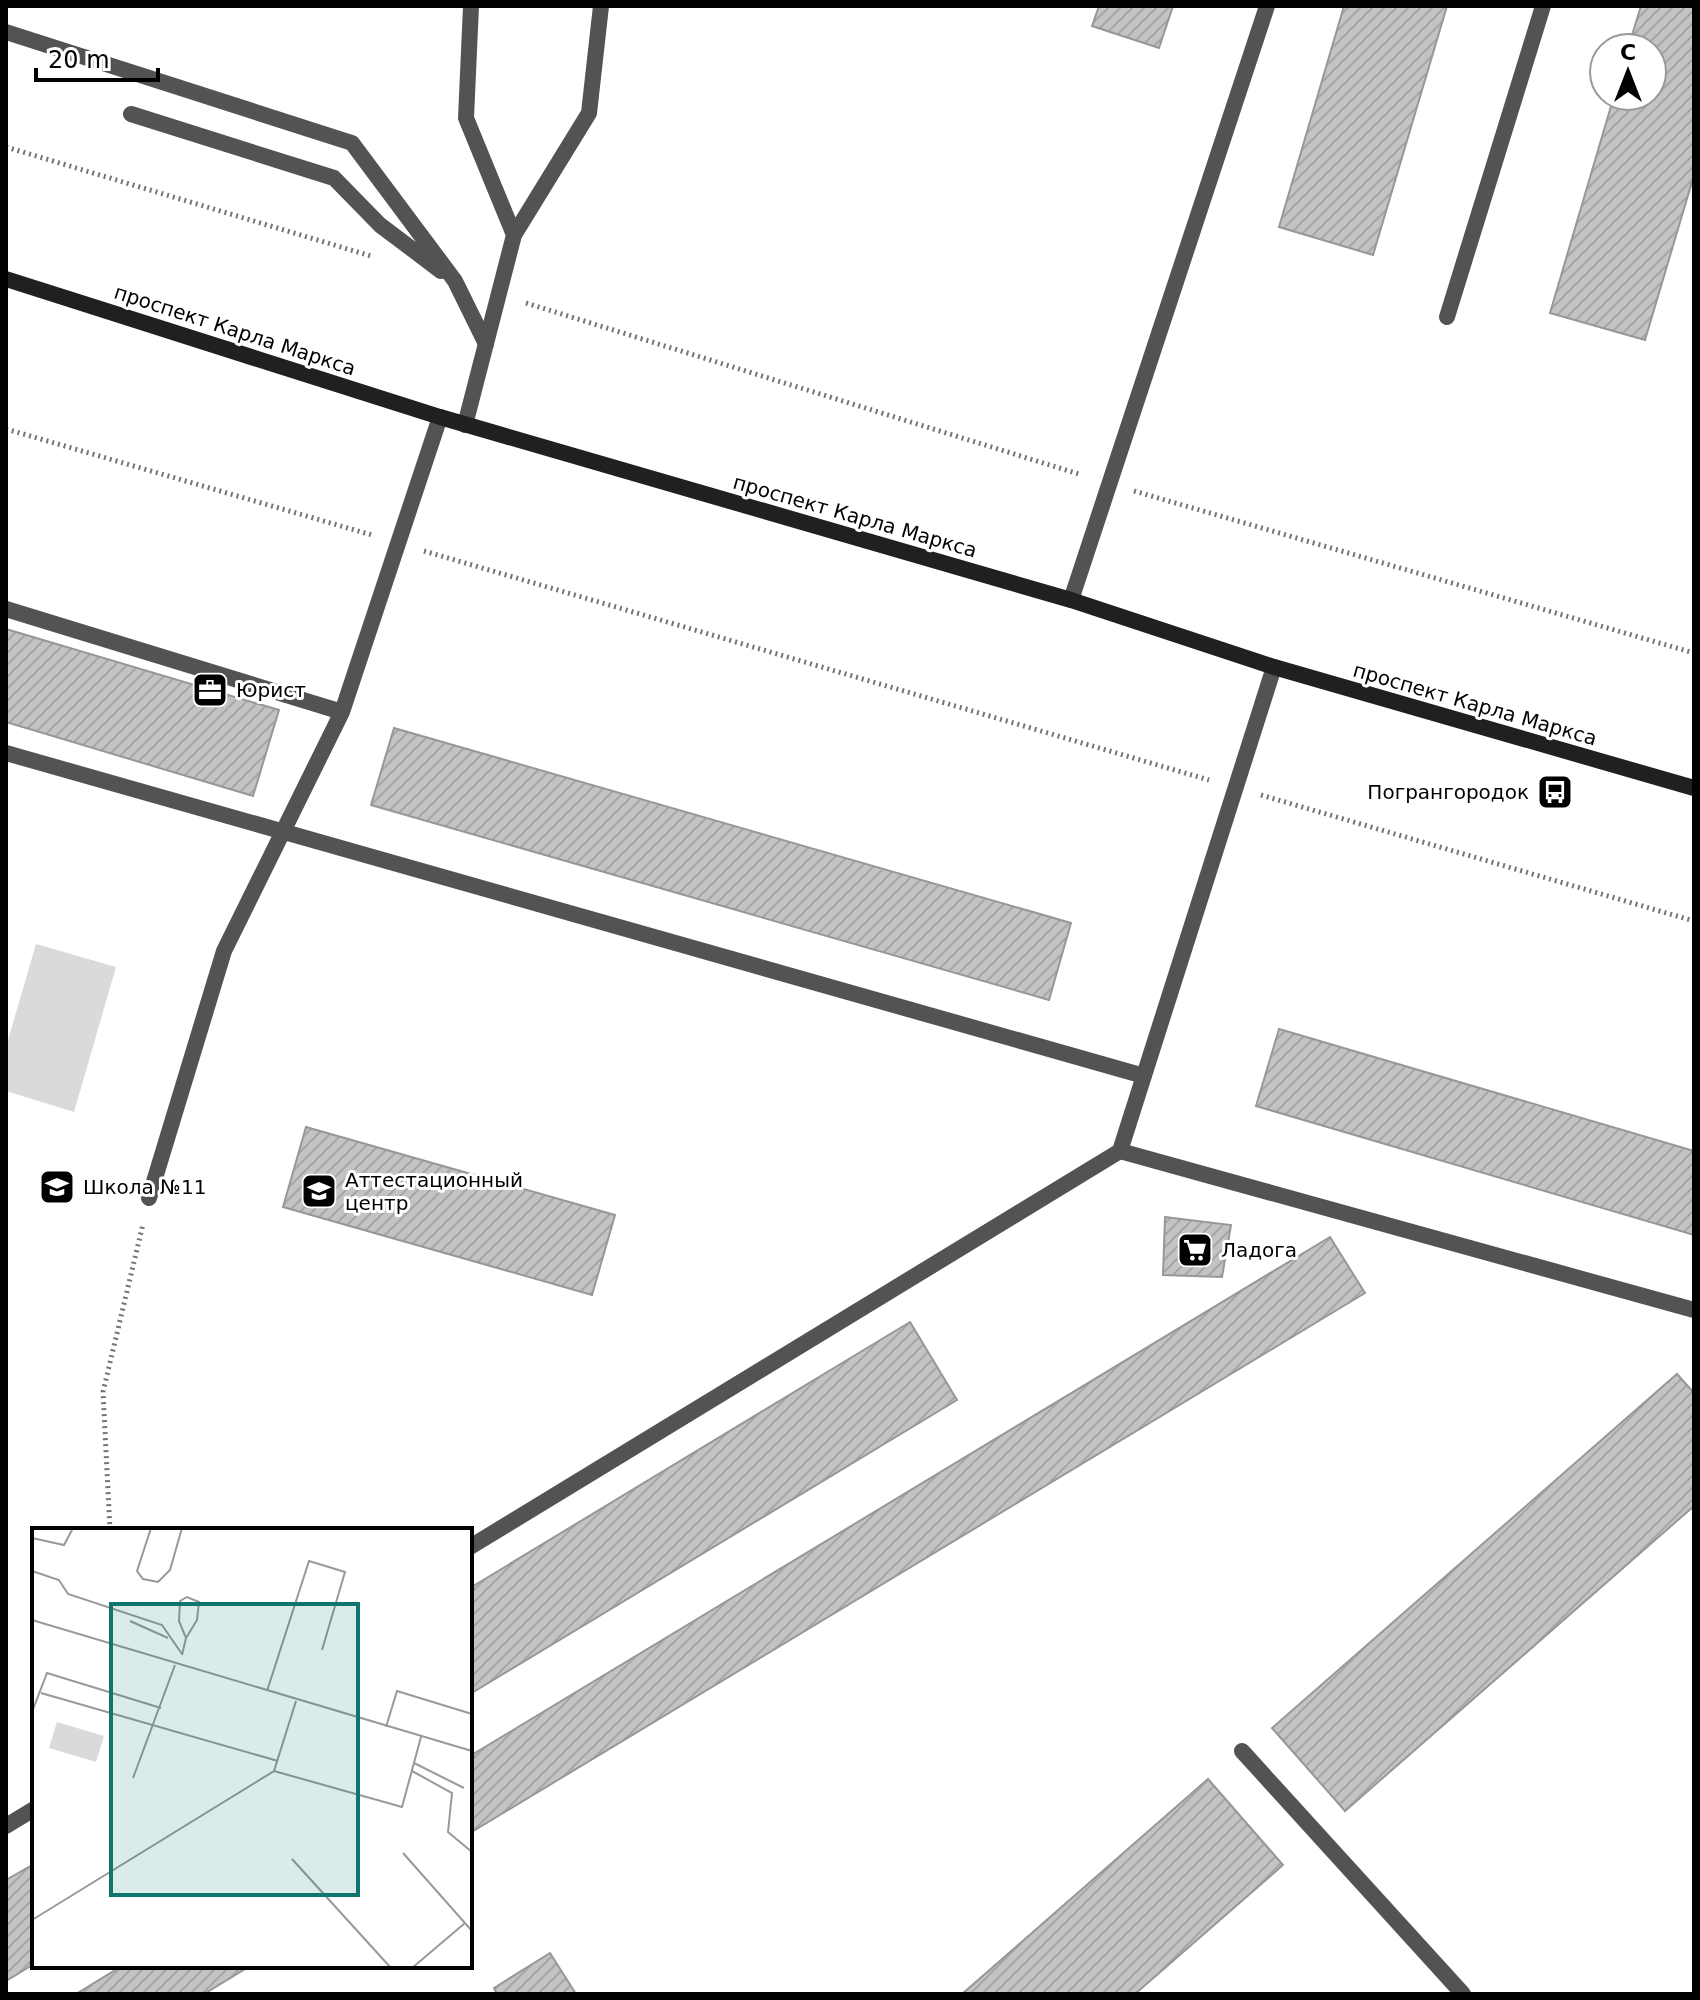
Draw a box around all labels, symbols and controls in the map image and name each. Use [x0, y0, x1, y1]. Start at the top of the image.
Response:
scale bar [36, 32, 158, 82]
north arrow [1588, 32, 1668, 112]
text: С [1620, 40, 1636, 65]
text: 20 m [48, 46, 110, 74]
street label: проспект Карла Маркса [111, 280, 359, 380]
street label: проспект Карла Маркса [730, 470, 980, 562]
street label: проспект Карла Маркса [1350, 658, 1600, 750]
office icon: Юрист [191, 671, 229, 709]
place label: Юрист [236, 678, 306, 702]
bus stop icon: Погрангородок [1536, 773, 1574, 811]
place label: Погрангородок [1367, 780, 1529, 804]
school or university icon: Школа №11 [38, 1168, 76, 1206]
place label: Аттестационный центр [345, 1168, 523, 1215]
school or university icon: Аттестационный центр [300, 1172, 338, 1210]
place label: Школа №11 [83, 1175, 206, 1199]
supermarket icon: Ладога [1176, 1231, 1214, 1269]
place label: Ладога [1221, 1238, 1297, 1262]
inset map [32, 1528, 472, 1968]

